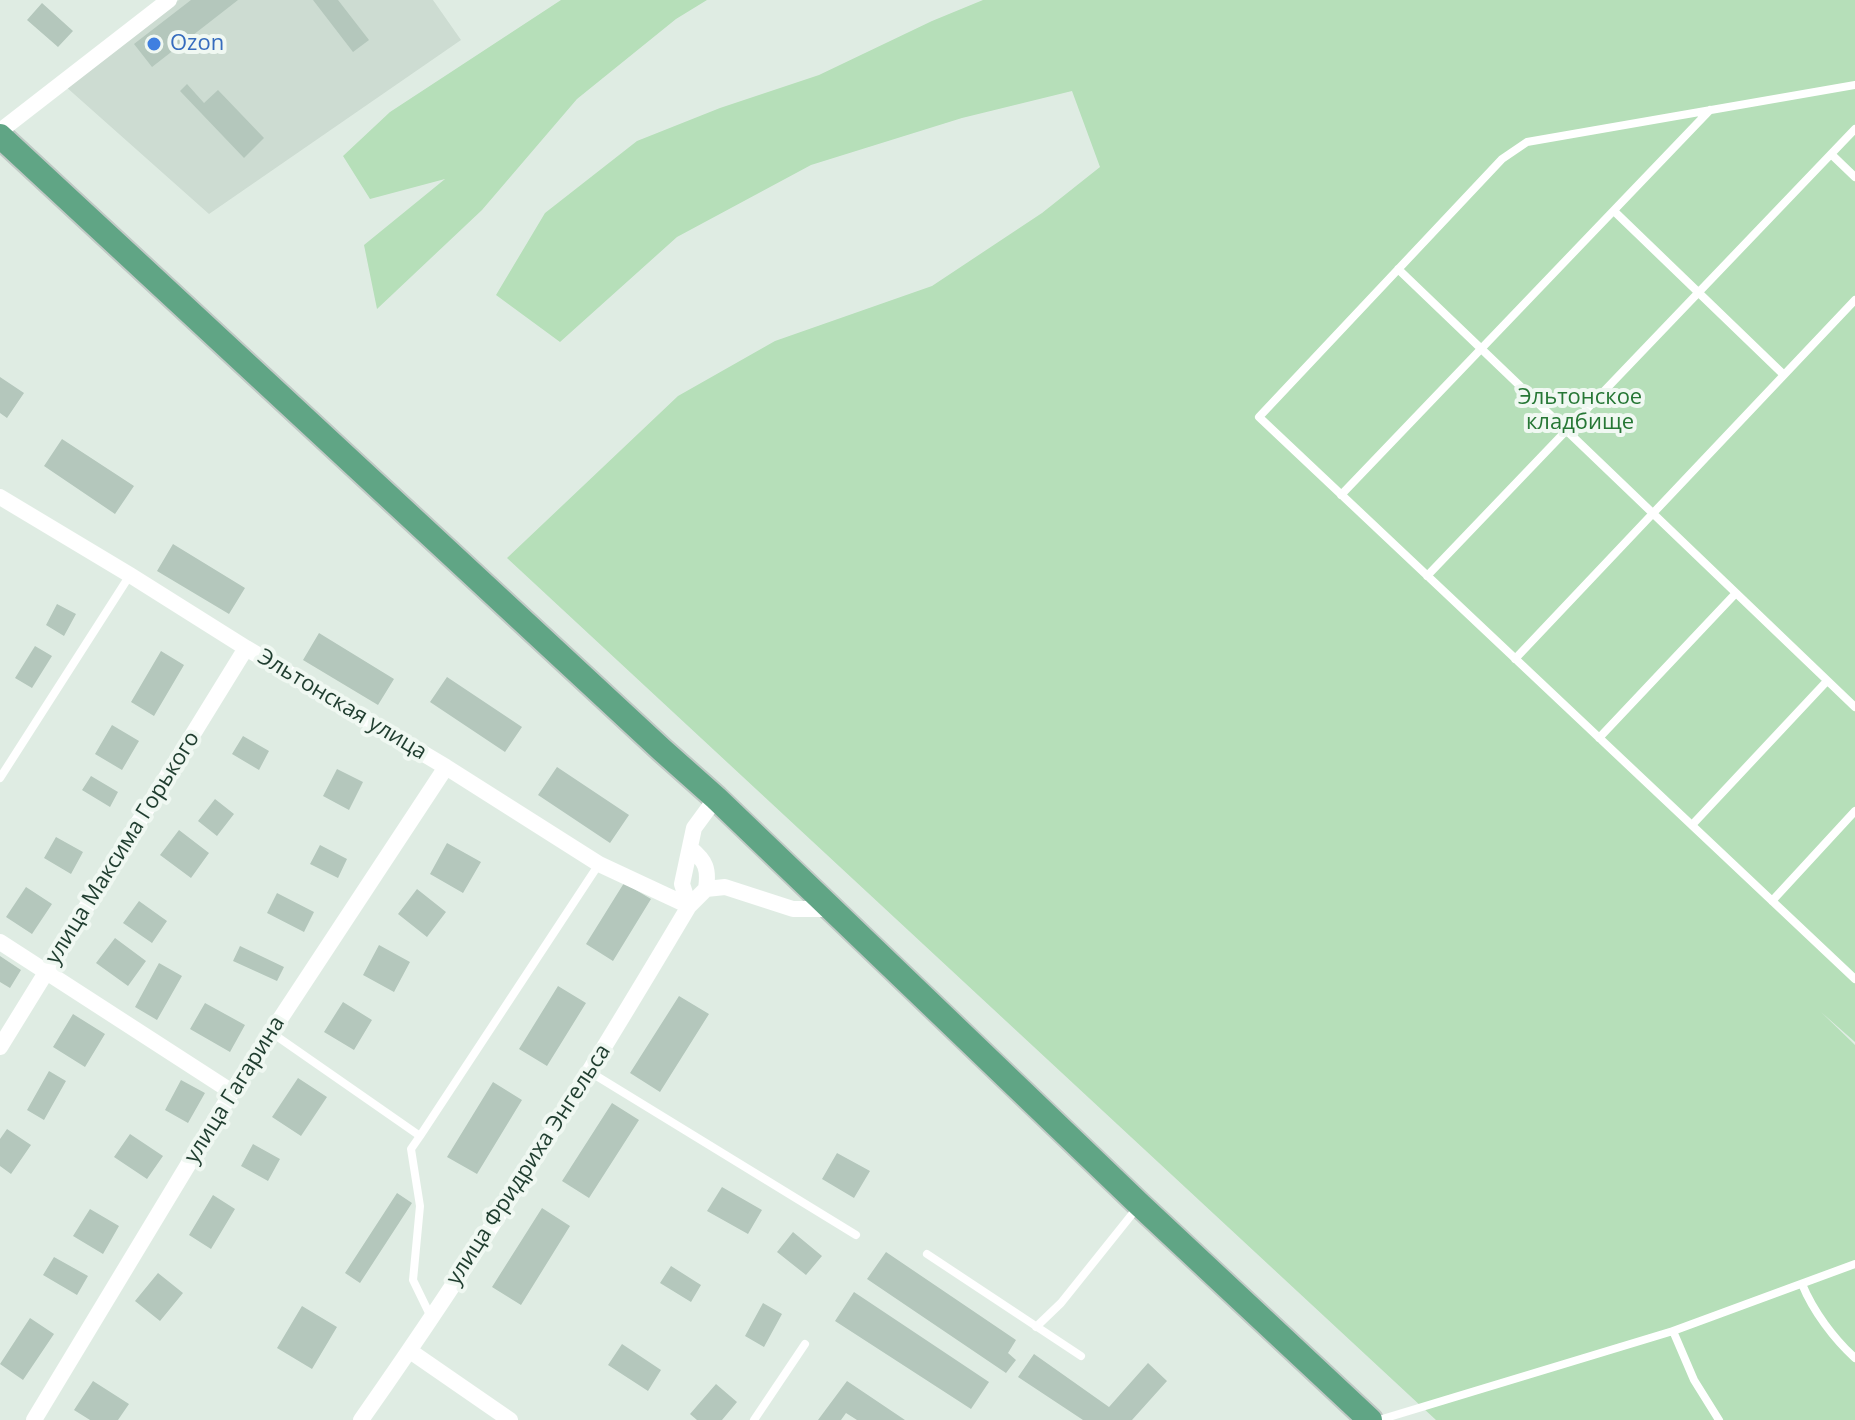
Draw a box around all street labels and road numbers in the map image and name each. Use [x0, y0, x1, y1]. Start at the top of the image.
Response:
street label: Эльтонская улица [253, 644, 431, 766]
street label: улица Максима Горького [40, 727, 206, 969]
street label: улица Гагарина [179, 1012, 291, 1168]
street label: улица Фридриха Энгельса [441, 1040, 617, 1290]

